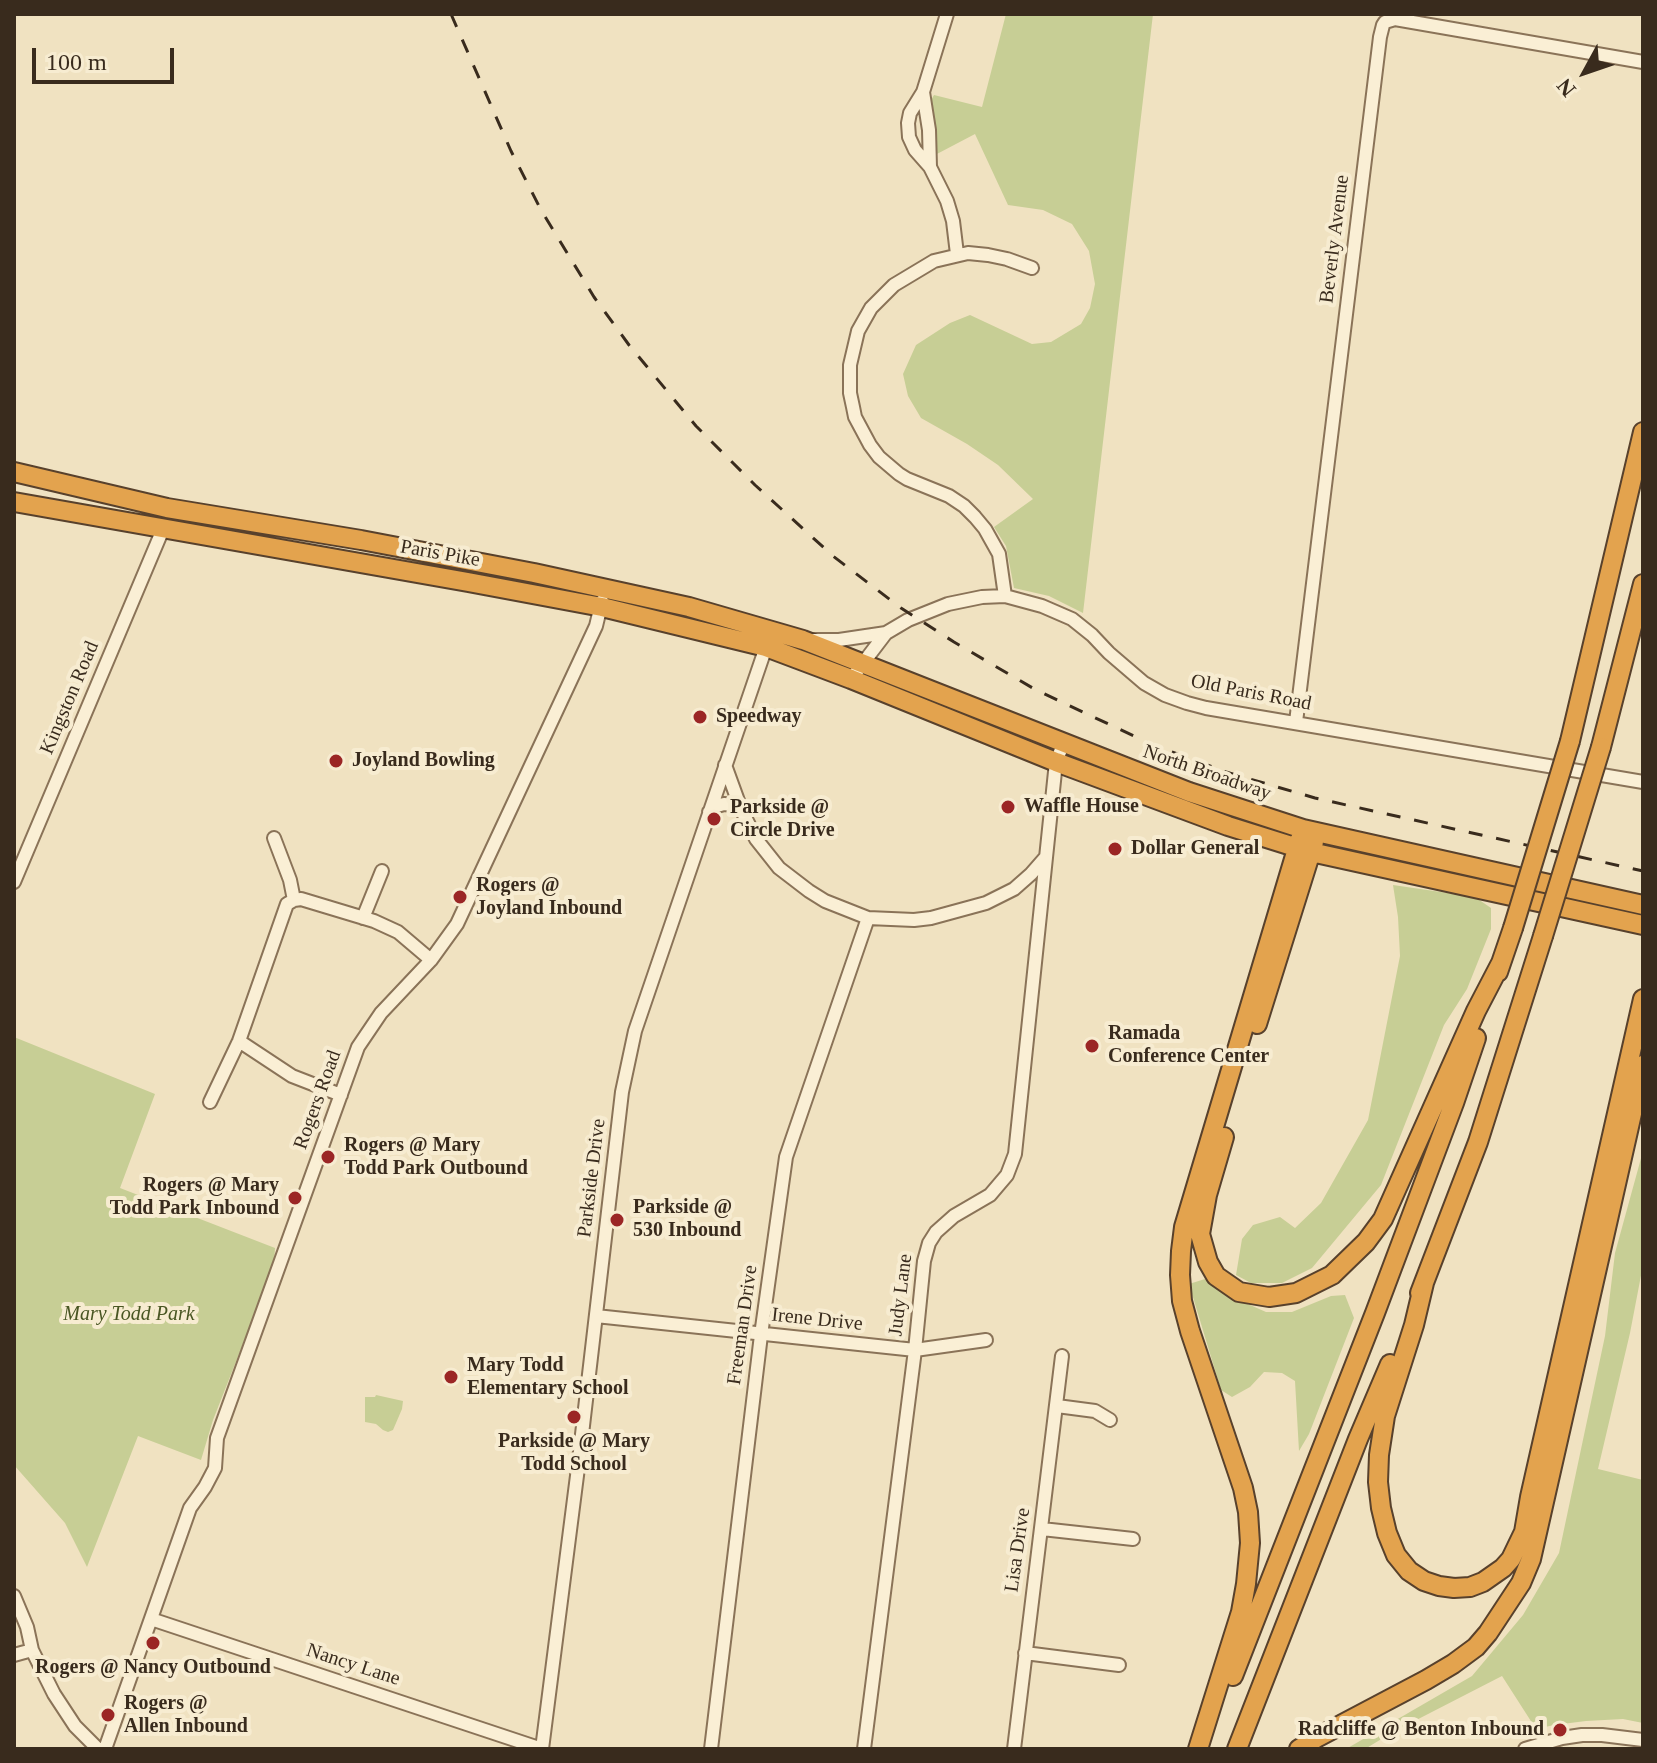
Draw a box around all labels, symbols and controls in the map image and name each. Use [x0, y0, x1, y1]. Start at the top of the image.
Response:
scale bar [36, 32, 178, 82]
north arrow [1545, 32, 1625, 112]
text: 100 m [46, 49, 107, 75]
text: N [1552, 74, 1581, 102]
street label: Beverly Avenue [1315, 174, 1355, 304]
street label: Paris Pike [398, 535, 482, 573]
street label: Kingston Road [35, 638, 105, 758]
street label: Old Paris Road [1189, 670, 1313, 716]
place label: Speedway [716, 705, 802, 729]
marker: Speedway [691, 708, 709, 726]
street label: North Broadway [1140, 740, 1274, 806]
place label: Joyland Bowling [352, 749, 495, 773]
marker: Joyland Bowling [327, 752, 345, 770]
place label: Waffle House [1024, 795, 1139, 819]
place label: Parkside @ Circle Drive [730, 796, 835, 843]
marker: Waffle House [999, 798, 1017, 816]
marker: Parkside @ Circle Drive [705, 810, 723, 828]
place label: Dollar General [1131, 837, 1259, 861]
marker: Dollar General [1106, 840, 1124, 858]
place label: Rogers @ Joyland Inbound [476, 874, 622, 921]
marker: Rogers @ Joyland Inbound [451, 888, 469, 906]
place label: Ramada Conference Center [1108, 1022, 1269, 1069]
marker: Ramada Conference Center [1083, 1037, 1101, 1055]
street label: Rogers Road [289, 1047, 347, 1153]
street label: Parkside Drive [573, 1117, 611, 1239]
place label: Rogers @ Mary Todd Park Outbound [344, 1134, 528, 1181]
marker: Rogers @ Mary Todd Park Outbound [319, 1148, 337, 1166]
place label: Rogers @ Mary Todd Park Inbound [110, 1174, 279, 1221]
marker: Rogers @ Mary Todd Park Inbound [286, 1189, 304, 1207]
place label: Parkside @ 530 Inbound [633, 1196, 741, 1243]
marker: Parkside @ 530 Inbound [608, 1211, 626, 1229]
street label: Judy Lane [884, 1252, 918, 1338]
street label: Freeman Drive [723, 1264, 763, 1386]
park label: Mary Todd Park [63, 1303, 195, 1327]
street label: Irene Drive [770, 1303, 864, 1337]
place label: Mary Todd Elementary School [467, 1354, 629, 1401]
marker: Mary Todd Elementary School [442, 1368, 460, 1386]
marker: Parkside @ Mary Todd School [565, 1408, 583, 1426]
place label: Parkside @ Mary Todd School [498, 1430, 650, 1477]
street label: Lisa Drive [1000, 1506, 1036, 1594]
marker: Rogers @ Nancy Outbound [144, 1634, 162, 1652]
street label: Nancy Lane [303, 1639, 403, 1691]
place label: Rogers @ Nancy Outbound [35, 1656, 271, 1680]
place label: Rogers @ Allen Inbound [124, 1692, 248, 1739]
marker: Rogers @ Allen Inbound [99, 1706, 117, 1724]
place label: Radcliffe @ Benton Inbound [1298, 1718, 1544, 1742]
marker: Radcliffe @ Benton Inbound [1551, 1721, 1569, 1739]

